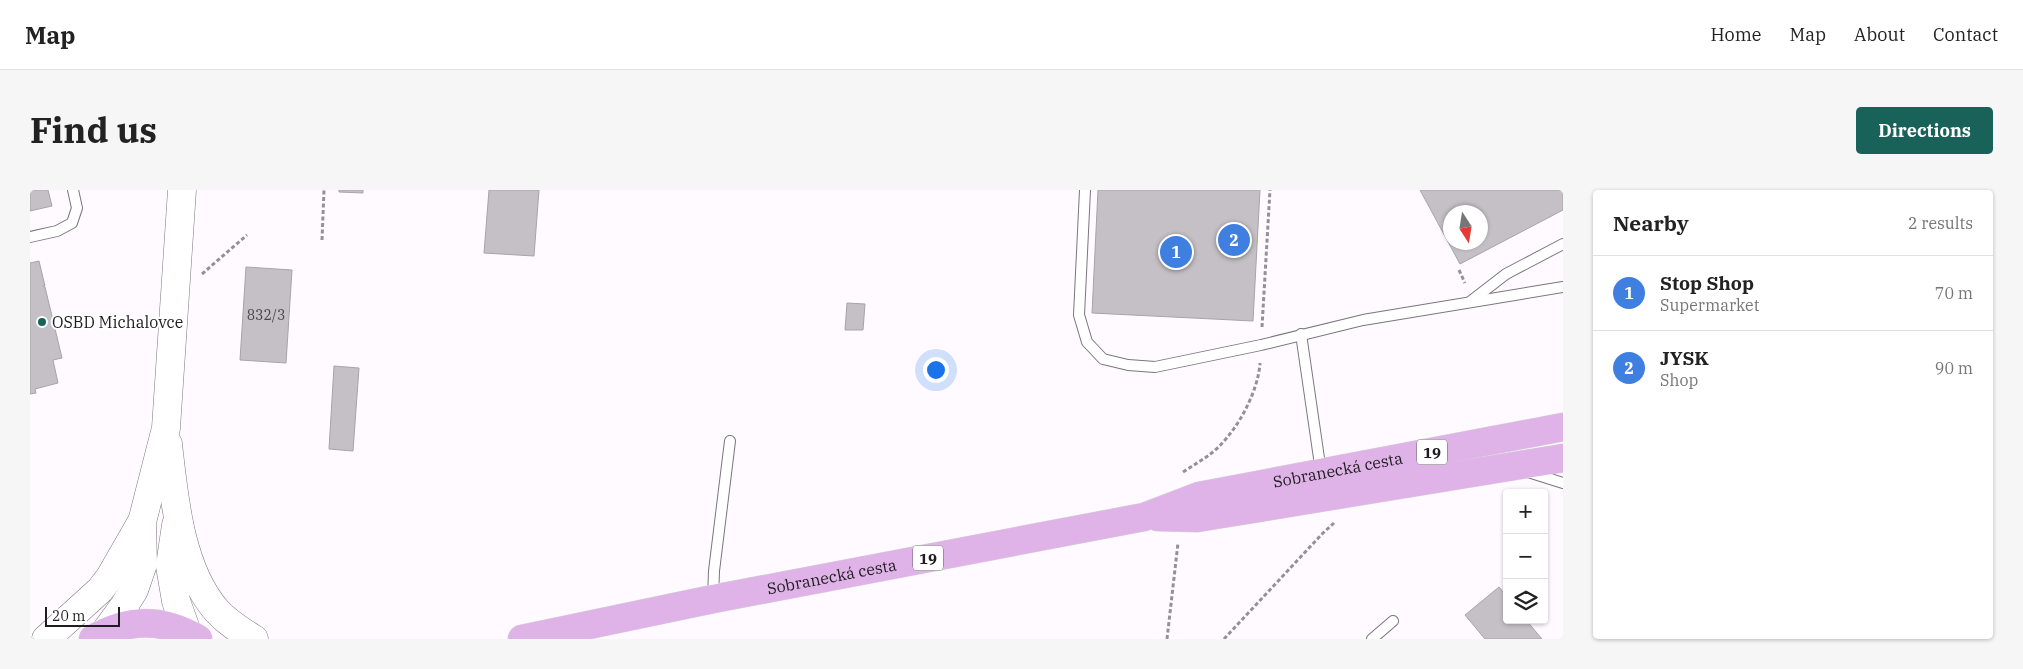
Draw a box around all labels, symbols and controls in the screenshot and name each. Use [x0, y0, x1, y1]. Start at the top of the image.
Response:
text: Map [25, 19, 75, 51]
text: Home [1710, 23, 1762, 46]
text: Map [1790, 23, 1826, 46]
text: About [1854, 23, 1905, 46]
text: Contact [1933, 23, 1998, 46]
text: Find us [30, 107, 157, 153]
button: Directions [1856, 107, 1993, 154]
north arrow [1443, 205, 1488, 250]
text: Nearby [1613, 209, 1689, 237]
text: 2 results [1908, 213, 1973, 233]
pin: 2 [1218, 221, 1250, 259]
pin: 1 [1160, 233, 1192, 271]
text: Stop Shop [1660, 271, 1754, 295]
text: 1 [1624, 283, 1634, 303]
text: 70 m [1935, 283, 1973, 303]
text: Supermarket [1660, 295, 1759, 315]
house number: 832/3 [247, 306, 285, 324]
place label: OSBD Michalovce [52, 312, 183, 332]
marker: OSBD Michalovce [36, 316, 48, 328]
text: JYSK [1660, 346, 1709, 370]
your location [923, 357, 949, 383]
text: 2 [1624, 358, 1634, 378]
text: 90 m [1935, 358, 1973, 378]
text: Shop [1660, 370, 1698, 390]
road number: 19 [1417, 440, 1447, 464]
street label: Sobranecká cesta [1271, 448, 1405, 492]
map controls [1503, 489, 1548, 624]
button: + [1503, 489, 1548, 534]
button: − [1503, 534, 1548, 579]
road number: 19 [913, 546, 943, 570]
street label: Sobranecká cesta [765, 554, 898, 599]
button: layers [1503, 579, 1548, 624]
scale bar [45, 604, 120, 627]
text: 20 m [52, 607, 85, 625]

